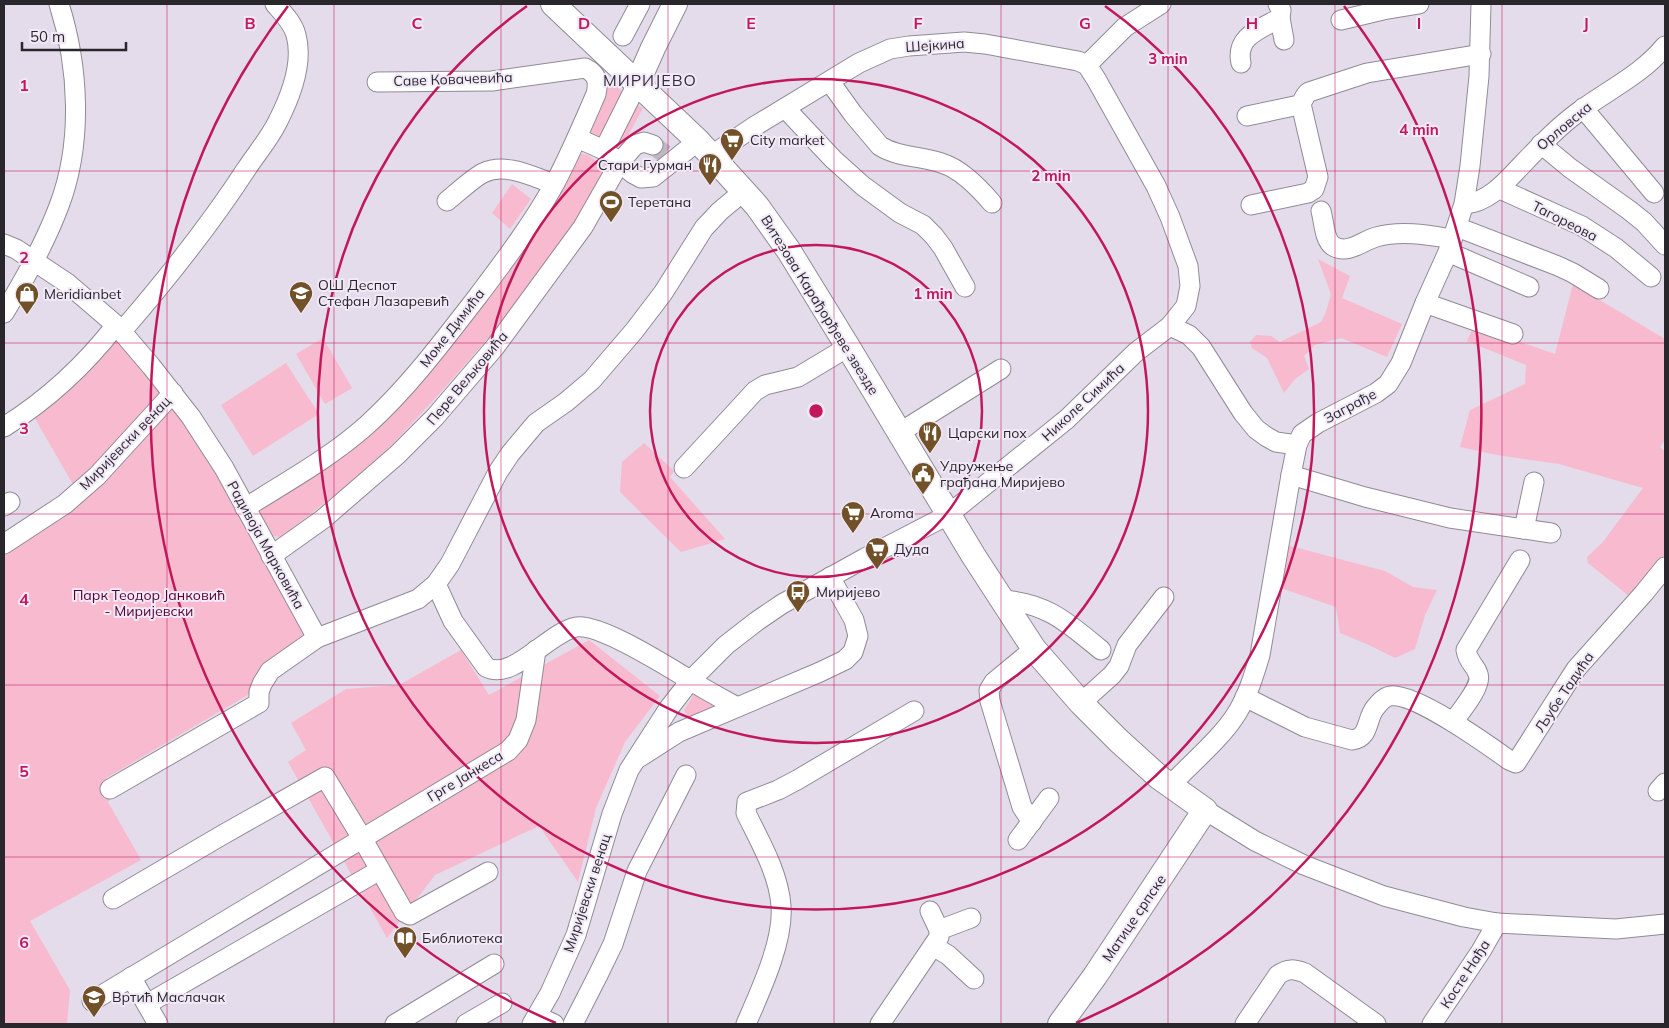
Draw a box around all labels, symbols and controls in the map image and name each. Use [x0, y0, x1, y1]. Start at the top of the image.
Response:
text: B [244, 13, 256, 33]
text: C [412, 13, 423, 33]
text: D [578, 13, 590, 33]
text: E [746, 13, 756, 33]
text: F [913, 13, 923, 33]
text: G [1079, 13, 1091, 33]
text: H [1246, 13, 1258, 33]
text: I [1417, 13, 1421, 33]
text: J [1583, 13, 1589, 33]
scale bar [22, 20, 126, 52]
text: 50 m [30, 27, 65, 46]
street label: Шејкина [905, 34, 965, 56]
text: 3 min [1148, 49, 1188, 68]
street label: Саве Ковачевића [393, 68, 513, 90]
district label: МИРИЈЕВО [603, 70, 697, 90]
text: 1 [19, 75, 29, 95]
street label: Орловска [1533, 98, 1595, 154]
text: 4 min [1399, 120, 1439, 139]
supermarket icon: City market [719, 127, 745, 161]
place label: City market [750, 131, 824, 149]
restaurant icon: Стари Гурман [697, 152, 723, 186]
place label: Стари Гурман [598, 156, 692, 174]
text: 2 min [1031, 166, 1071, 185]
sports icon: Теретана [598, 189, 624, 223]
place label: Теретана [628, 193, 691, 211]
street label: Тагореова [1529, 197, 1601, 245]
street label: Витезова Карађорђеве звезде [757, 212, 883, 398]
text: 2 [19, 247, 29, 267]
place label: ОШ Деспот Стефан Лазаревић [318, 276, 449, 310]
school or university icon: ОШ Деспот Стефан Лазаревић [288, 280, 314, 314]
shop icon: Meridianbet [14, 281, 40, 315]
text: 1 min [913, 284, 953, 303]
place label: Meridianbet [44, 285, 121, 303]
street label: Моме Димића [416, 285, 488, 371]
street label: Пере Вељковића [423, 327, 511, 429]
street label: Николе Симића [1038, 359, 1128, 445]
street label: Заграђе [1321, 385, 1380, 427]
street label: Миријевски венац [76, 392, 175, 494]
centre of rings [807, 402, 825, 420]
text: 3 [19, 418, 29, 438]
restaurant icon: Царски пох [917, 420, 943, 454]
place label: Царски пох [948, 424, 1027, 442]
place label: Удружење грађана Миријево [939, 457, 1065, 491]
public building icon: Удружење грађана Миријево [910, 461, 936, 495]
street label: Радивоја Марковића [223, 478, 309, 612]
supermarket icon: Aroma [840, 500, 866, 534]
place label: Aroma [870, 504, 914, 522]
supermarket icon: Дуда [864, 536, 890, 570]
place label: Дуда [894, 540, 929, 558]
bus stop icon: Миријево [785, 579, 811, 613]
place label: Миријево [816, 583, 880, 601]
park label: Парк Теодор Јанковић - Миријевски [73, 586, 225, 620]
text: 4 [19, 589, 29, 609]
street label: Љубе Тадића [1531, 648, 1597, 736]
street label: Грге Јанкеса [424, 746, 506, 806]
text: 5 [19, 761, 29, 781]
street label: Миријевски венац [559, 831, 615, 955]
street label: Матице српске [1098, 871, 1170, 965]
library icon: Библиотека [392, 925, 418, 959]
place label: Библиотека [422, 929, 503, 947]
text: 6 [19, 932, 29, 952]
street label: Косте Нађа [1436, 936, 1494, 1012]
school or university icon: Вртић Маслачак [81, 984, 107, 1018]
place label: Вртић Маслачак [112, 988, 226, 1006]

